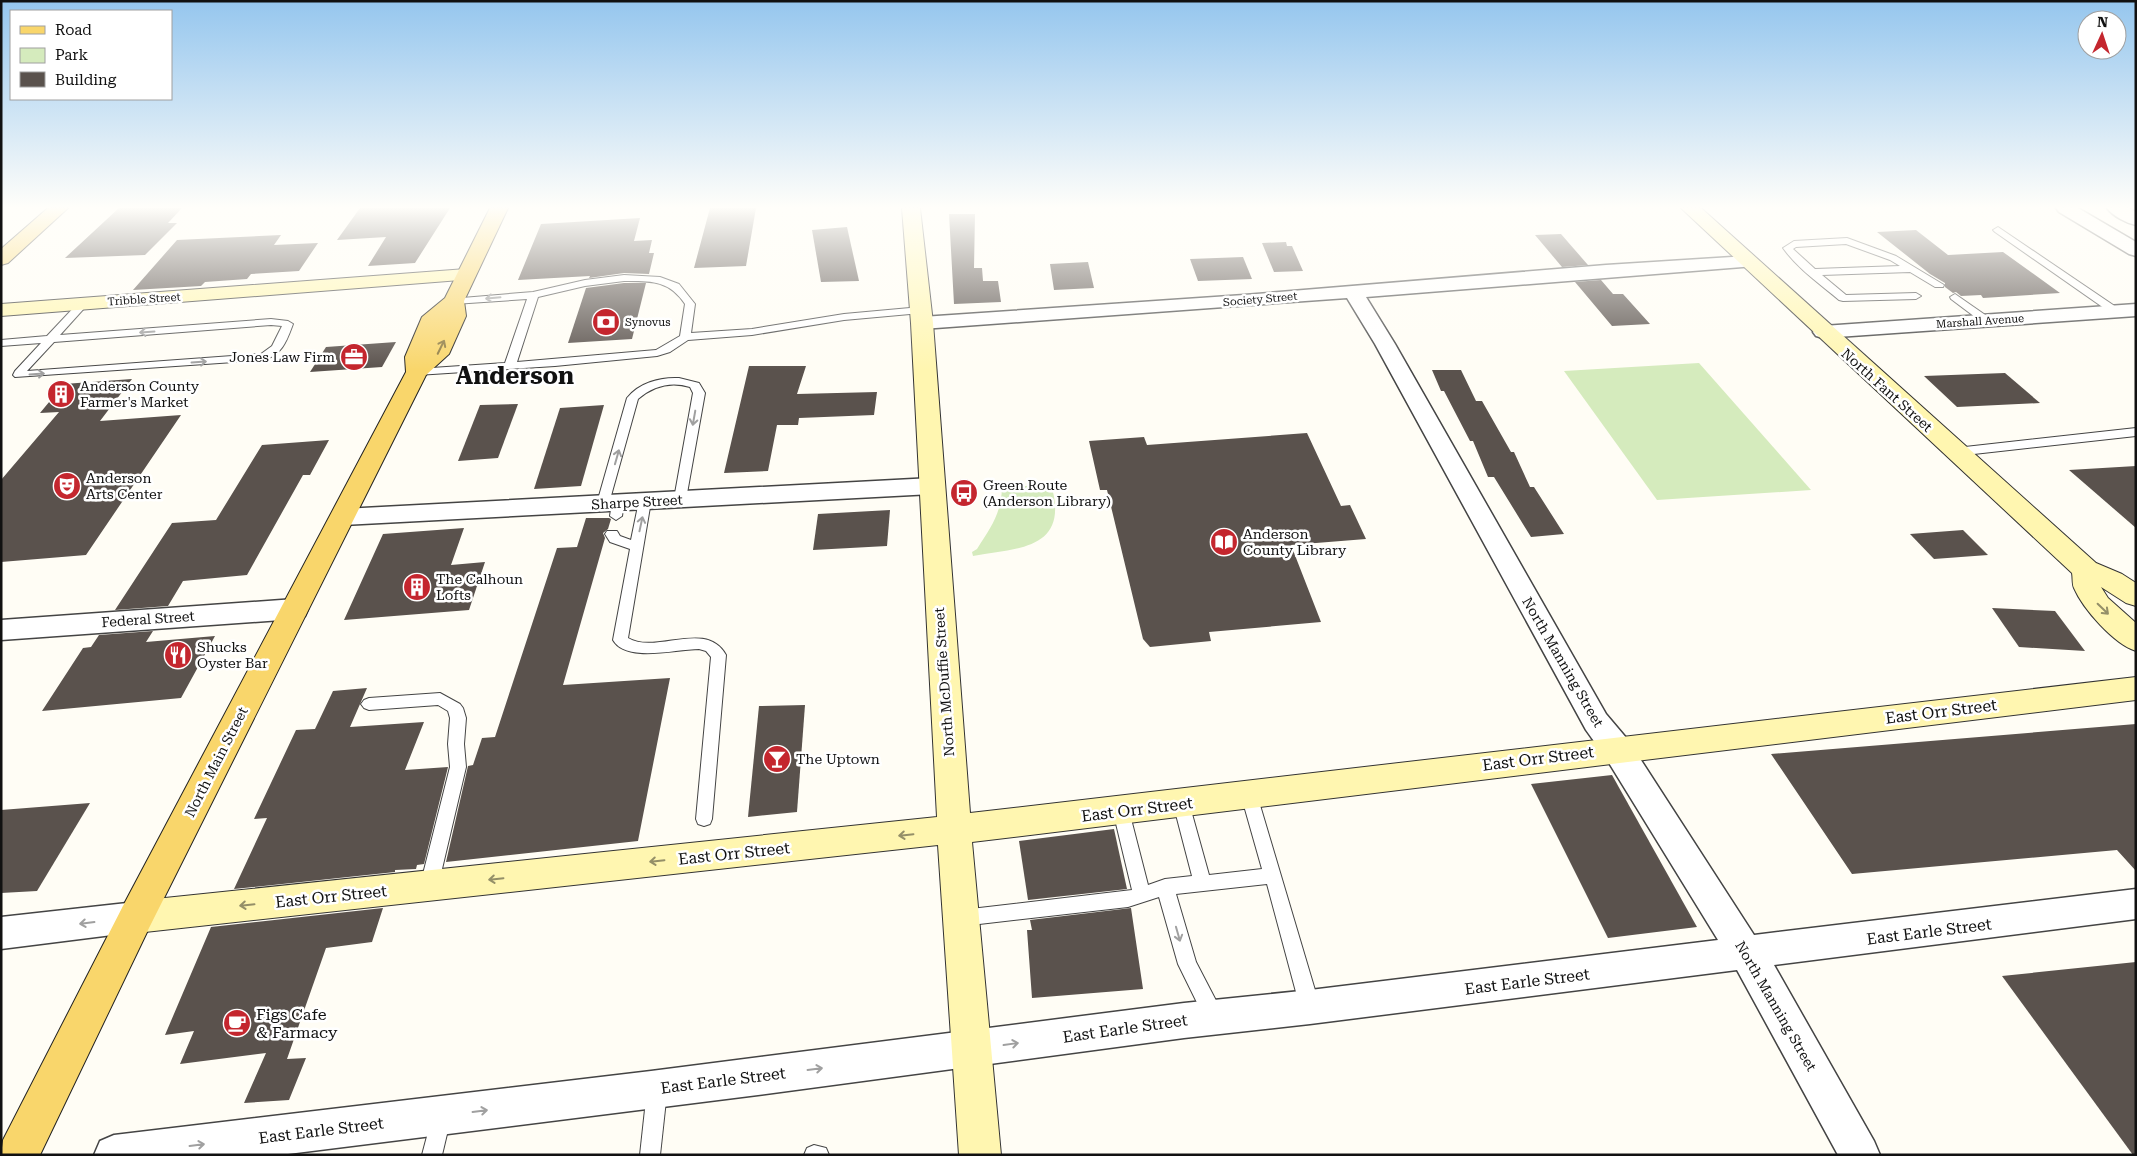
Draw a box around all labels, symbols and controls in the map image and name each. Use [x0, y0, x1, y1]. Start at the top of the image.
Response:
legend [10, 10, 172, 100]
north arrow [2077, 10, 2127, 60]
text: N [2097, 14, 2109, 30]
text: Road [55, 21, 92, 39]
text: Park [55, 46, 89, 64]
text: Building [55, 71, 117, 89]
street label: Tribble Street [107, 290, 181, 309]
street label: Society Street [1222, 290, 1298, 309]
one-way arrow [485, 293, 501, 303]
bank icon: Synovus [591, 307, 621, 337]
street label: Marshall Avenue [1936, 312, 2024, 331]
place label: Synovus [625, 316, 670, 329]
one-way arrow [139, 328, 155, 337]
one-way arrow [436, 340, 446, 355]
office icon: Jones Law Firm [339, 342, 369, 372]
street label: North Fant Street [1838, 345, 1936, 435]
place label: Jones Law Firm [229, 349, 335, 365]
one-way arrow [191, 358, 207, 367]
district label: Anderson [456, 362, 574, 390]
one-way arrow [29, 370, 45, 379]
place label: Anderson County Farmer's Market [80, 378, 200, 410]
building icon: Anderson County Farmer's Market [46, 379, 76, 409]
one-way arrow [689, 410, 699, 426]
one-way arrow [612, 449, 622, 465]
place label: Anderson Arts Center [86, 470, 163, 502]
theatre icon: Anderson Arts Center [52, 471, 82, 501]
place label: Green Route (Anderson Library) [983, 477, 1111, 509]
bus stop icon: Green Route (Anderson Library) [949, 478, 979, 508]
street label: Sharpe Street [591, 492, 683, 512]
one-way arrow [636, 516, 646, 532]
place label: Anderson County Library [1243, 526, 1347, 558]
library icon: Anderson County Library [1209, 527, 1239, 557]
place label: The Calhoun Lofts [436, 571, 523, 603]
building icon: The Calhoun Lofts [402, 572, 432, 602]
street label: North Manning Street [1519, 594, 1607, 730]
one-way arrow [2097, 603, 2109, 615]
street label: North McDuffie Street [931, 607, 957, 757]
street label: Federal Street [101, 608, 195, 630]
place label: Shucks Oyster Bar [197, 639, 268, 671]
restaurant icon: Shucks Oyster Bar [163, 640, 193, 670]
street label: East Orr Street [1884, 695, 1998, 728]
street label: North Main Street [181, 704, 251, 820]
street label: East Orr Street [1481, 742, 1595, 775]
bar icon: The Uptown [762, 744, 792, 774]
place label: The Uptown [796, 751, 880, 767]
street label: East Orr Street [1080, 793, 1194, 826]
one-way arrow [898, 830, 914, 840]
street label: East Orr Street [677, 838, 791, 869]
one-way arrow [650, 856, 666, 866]
one-way arrow [488, 874, 504, 884]
street label: East Orr Street [274, 881, 388, 912]
one-way arrow [239, 900, 255, 910]
street label: East Earle Street [1865, 914, 1993, 949]
one-way arrow [80, 918, 96, 928]
one-way arrow [1174, 926, 1184, 942]
street label: North Manning Street [1732, 938, 1820, 1074]
street label: East Earle Street [1463, 964, 1591, 999]
place label: Figs Cafe & Farmacy [256, 1005, 338, 1042]
cafe icon: Figs Cafe & Farmacy [222, 1008, 252, 1038]
street label: East Earle Street [1061, 1010, 1189, 1047]
one-way arrow [1002, 1039, 1018, 1049]
street label: East Earle Street [659, 1063, 787, 1098]
one-way arrow [806, 1064, 822, 1074]
one-way arrow [472, 1106, 488, 1116]
street label: East Earle Street [257, 1113, 385, 1148]
one-way arrow [189, 1140, 205, 1150]

